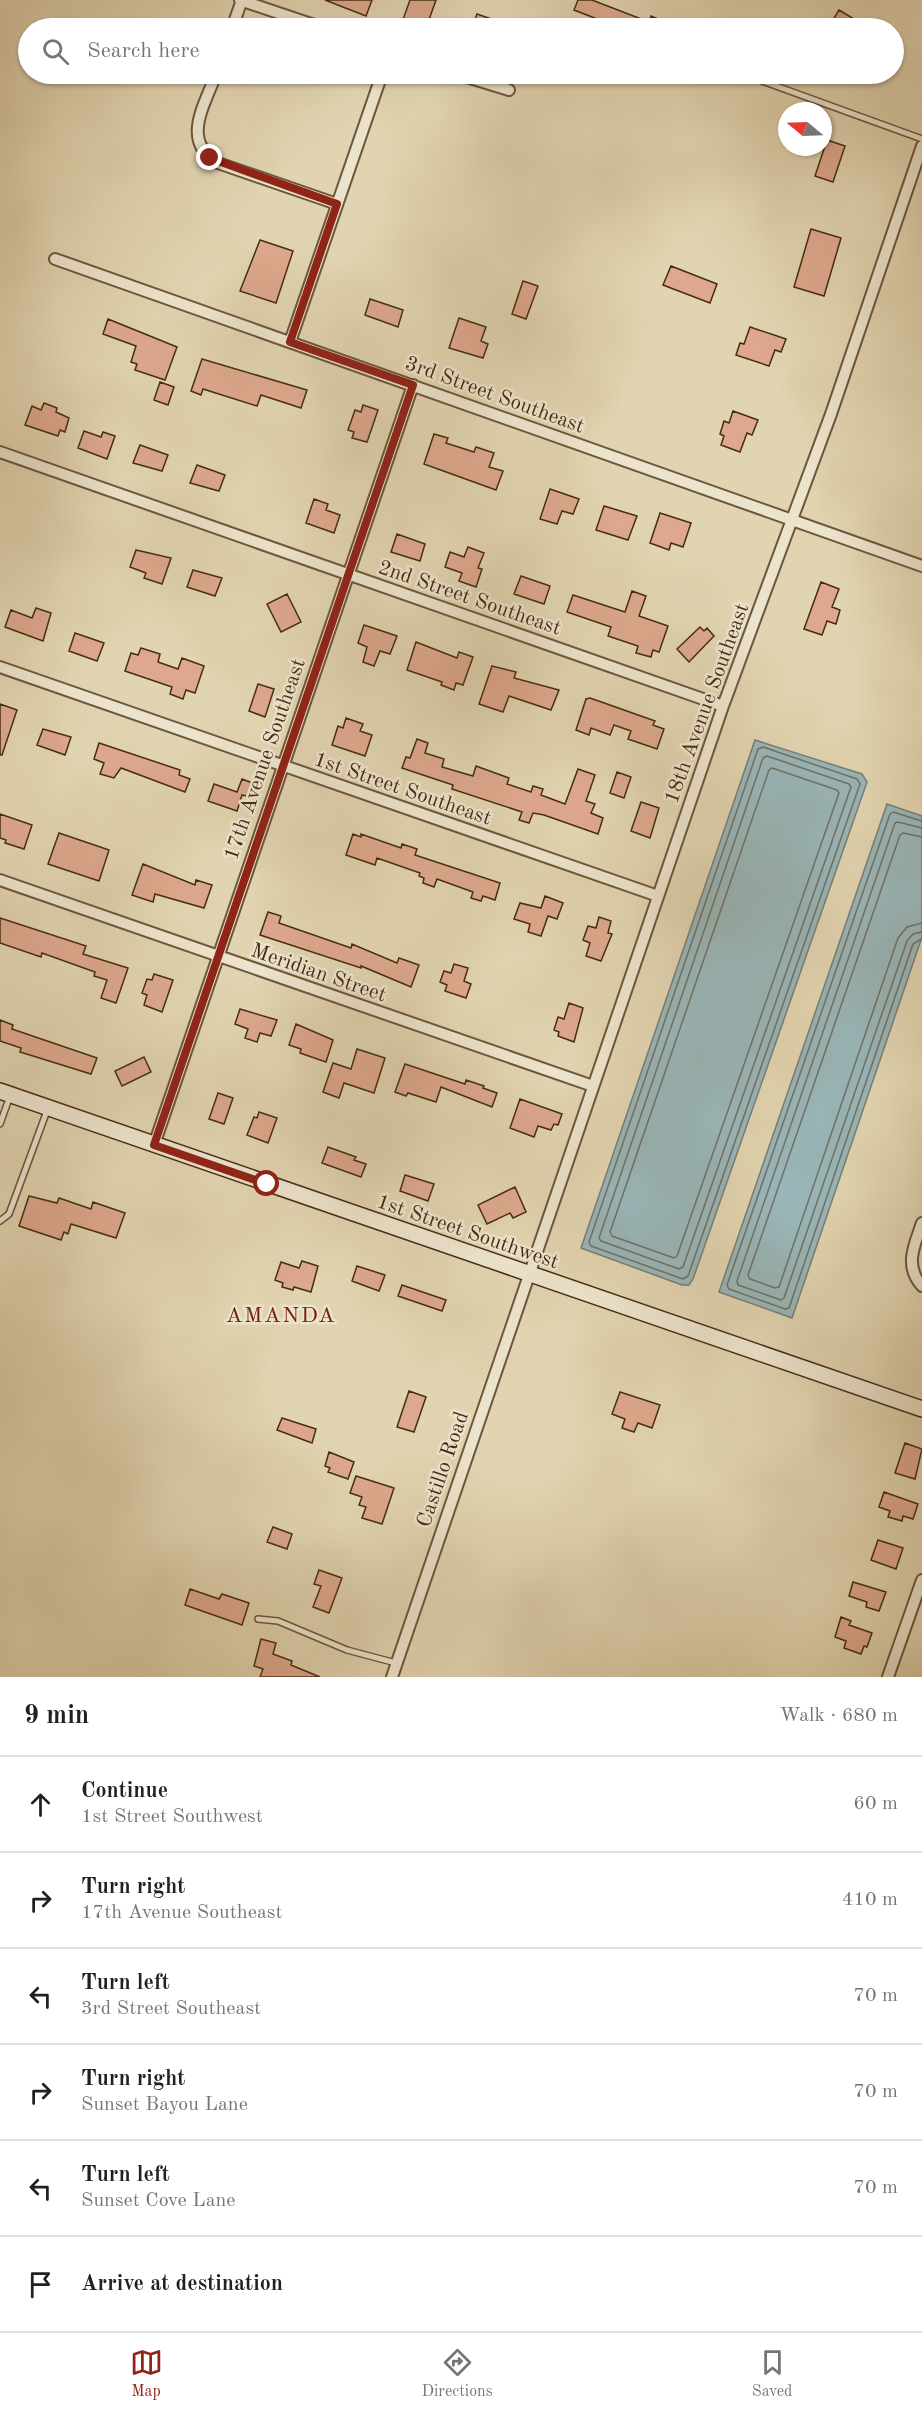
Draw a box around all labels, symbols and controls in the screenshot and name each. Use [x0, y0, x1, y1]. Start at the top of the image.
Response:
search box [18, 18, 904, 84]
icon: search [39, 35, 72, 68]
text: Search here [87, 40, 200, 62]
north arrow [778, 102, 832, 156]
route end [196, 144, 222, 170]
street label: 3rd Street Southeast [402, 353, 587, 438]
street label: 2nd Street Southeast [375, 557, 564, 640]
street label: 18th Avenue Southeast [661, 601, 753, 806]
street label: 17th Avenue Southeast [221, 656, 310, 863]
street label: 1st Street Southeast [311, 749, 494, 830]
street label: Meridian Street [248, 940, 389, 1006]
route start [253, 1170, 279, 1196]
street label: 1st Street Southwest [374, 1191, 561, 1273]
district label: AMANDA [226, 1305, 336, 1327]
street label: Castillo Road [414, 1409, 473, 1530]
text: 9 min [24, 1703, 89, 1729]
text: Walk · 680 m [779, 1706, 898, 1726]
text: Continue [81, 1780, 168, 1802]
icon: ahead [24, 1788, 57, 1821]
text: 60 m [853, 1794, 898, 1814]
text: 1st Street Southwest [81, 1807, 263, 1827]
text: Turn right [81, 1876, 185, 1898]
icon: right [24, 1884, 57, 1917]
text: 410 m [842, 1890, 898, 1910]
text: 17th Avenue Southeast [81, 1903, 282, 1923]
text: Turn left [81, 1972, 170, 1994]
icon: left [24, 1980, 57, 2013]
text: 70 m [853, 1986, 898, 2006]
text: 3rd Street Southeast [81, 1999, 261, 2019]
text: Turn right [81, 2068, 185, 2090]
icon: right [24, 2076, 57, 2109]
text: 70 m [853, 2082, 898, 2102]
text: Sunset Bayou Lane [81, 2095, 248, 2115]
text: Turn left [81, 2164, 170, 2186]
icon: left [24, 2172, 57, 2205]
text: 70 m [853, 2178, 898, 2198]
text: Sunset Cove Lane [81, 2191, 236, 2211]
icon: arrive [24, 2268, 57, 2301]
text: Arrive at destination [81, 2273, 283, 2295]
tab: Map [130, 2346, 163, 2402]
tab: Directions [422, 2346, 493, 2402]
tab: Saved [752, 2346, 792, 2402]

